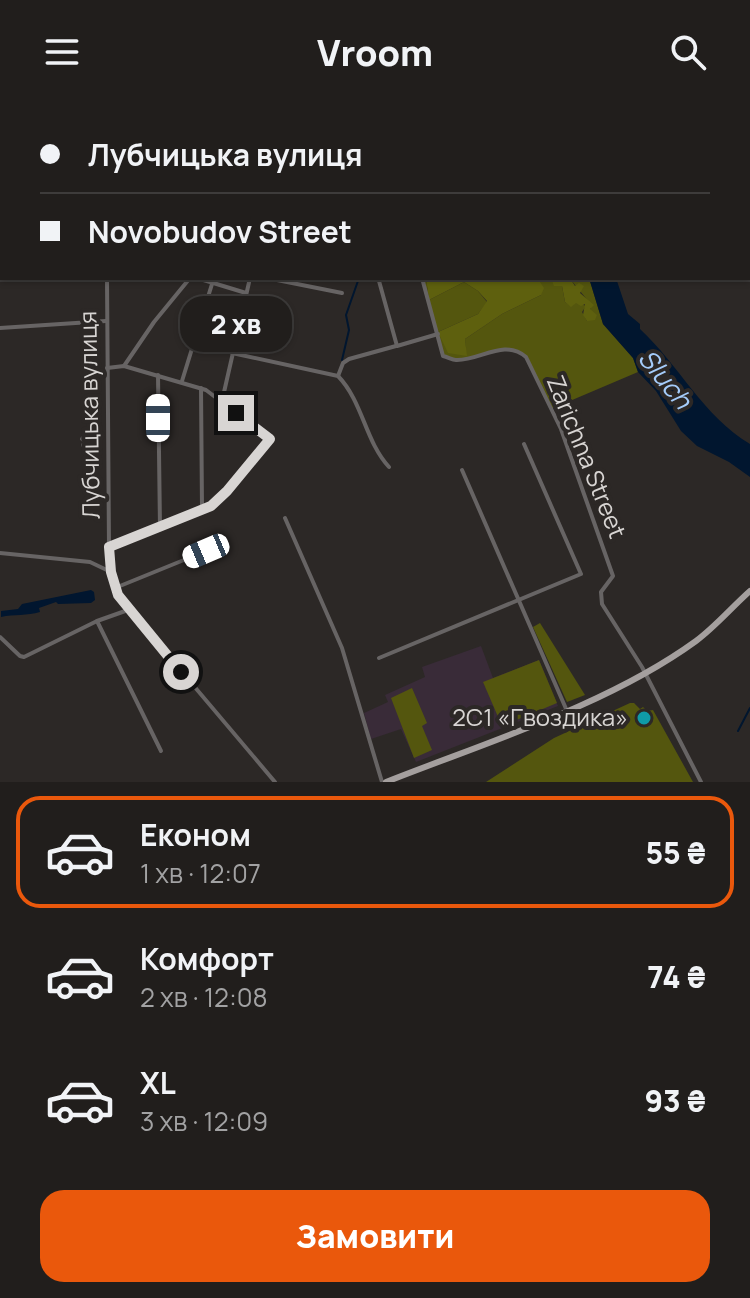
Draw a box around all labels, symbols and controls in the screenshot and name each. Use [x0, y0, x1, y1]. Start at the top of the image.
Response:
text: Vroom [317, 28, 433, 77]
icon: menu [40, 30, 84, 74]
icon: search [666, 30, 710, 74]
text: Лубчицька вулиця [88, 134, 362, 175]
text: Novobudov Street [88, 211, 352, 252]
callout: 2 хв [180, 297, 292, 353]
text: 2 хв [211, 306, 261, 342]
street label: Лубчицька вулиця [70, 311, 107, 520]
water label: Sluch [631, 341, 702, 417]
street label: Zarichna Street [540, 370, 635, 543]
car [146, 394, 170, 442]
route end [218, 395, 254, 431]
car [179, 531, 233, 571]
route start [163, 654, 199, 690]
place label: 2С1 «Гвоздика» [452, 700, 628, 733]
marker: 2С1 «Гвоздика» [635, 709, 653, 727]
text: Економ [140, 814, 251, 855]
icon: car [44, 816, 116, 888]
text: 55 ₴ [645, 832, 706, 873]
text: 1 хв · 12:07 [140, 855, 261, 891]
text: Комфорт [140, 938, 274, 979]
icon: car [44, 940, 116, 1012]
text: 74 ₴ [647, 956, 706, 997]
text: 2 хв · 12:08 [140, 979, 268, 1015]
text: XL [140, 1062, 176, 1103]
icon: car [44, 1064, 116, 1136]
text: 93 ₴ [644, 1080, 706, 1121]
text: 3 хв · 12:09 [140, 1103, 268, 1139]
button: Замовити [40, 1190, 710, 1282]

